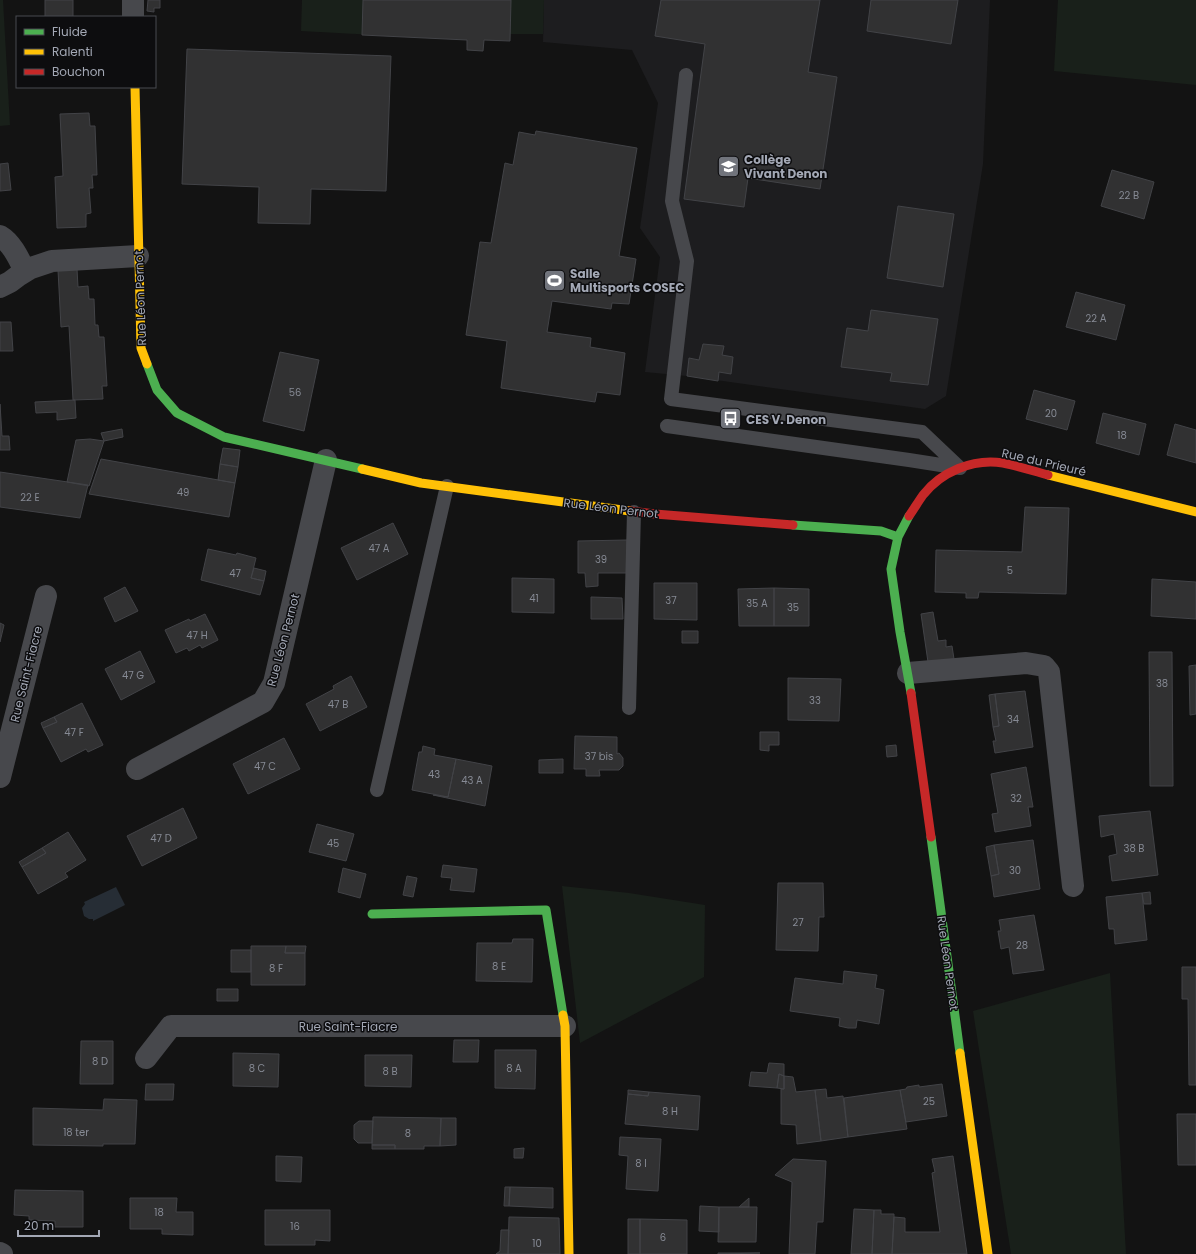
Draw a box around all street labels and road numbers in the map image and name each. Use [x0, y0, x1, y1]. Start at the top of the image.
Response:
street label: Rue Léon Pernot [130, 250, 150, 346]
street label: Rue du Prieuré [1000, 444, 1088, 480]
street label: Rue Léon Pernot [563, 494, 659, 522]
street label: Rue Léon Pernot [262, 592, 304, 688]
street label: Rue Saint-Fiacre [6, 624, 46, 724]
street label: Rue Léon Pernot [933, 915, 963, 1011]
street label: Rue Saint-Fiacre [299, 1018, 397, 1035]

